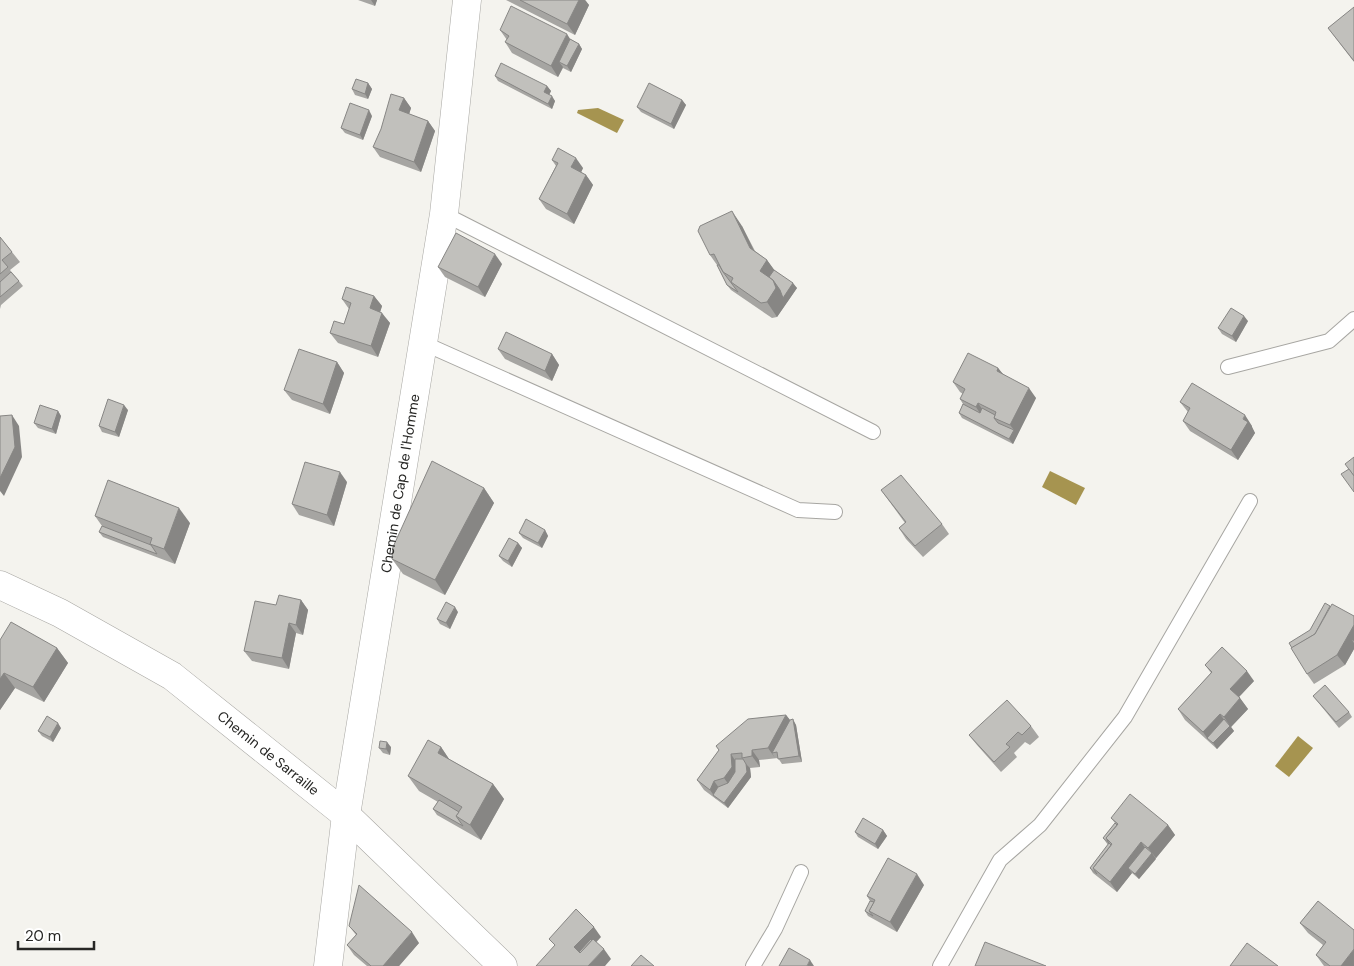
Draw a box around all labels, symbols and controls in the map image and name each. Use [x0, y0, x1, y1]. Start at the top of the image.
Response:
street label: Chemin de Cap de l'Homme [377, 393, 424, 574]
street label: Chemin de Sarraille [214, 707, 323, 799]
scale bar [18, 918, 94, 950]
text: 20 m [25, 926, 61, 946]

